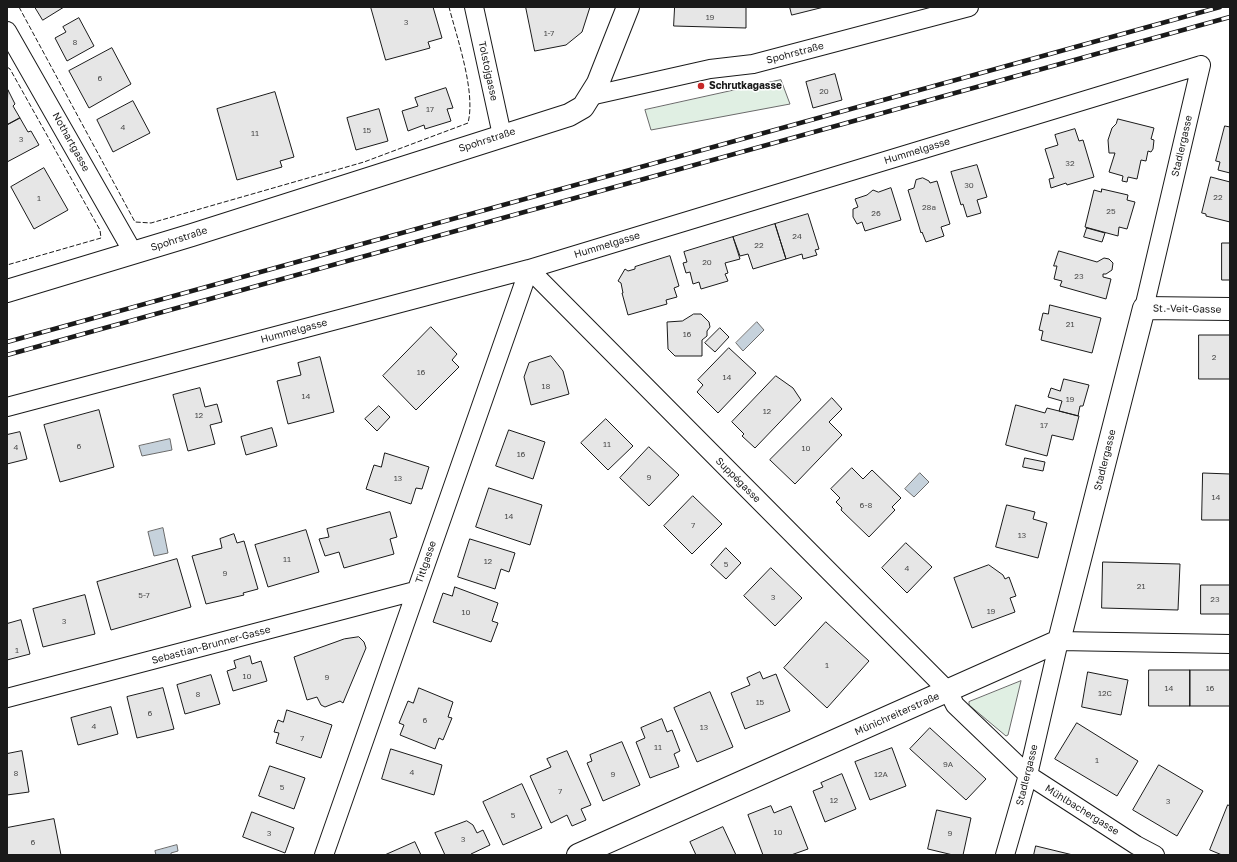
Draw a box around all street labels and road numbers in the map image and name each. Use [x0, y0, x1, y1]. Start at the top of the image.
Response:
street label: Tolstojgasse [476, 40, 500, 102]
street label: Spohrstraße [765, 40, 825, 66]
street label: Nothartgasse [50, 110, 92, 174]
street label: Stadlergasse [1169, 114, 1195, 178]
street label: Spohrstraße [457, 125, 517, 155]
street label: Hummelgasse [883, 135, 951, 167]
street label: Spohrstraße [149, 224, 209, 254]
street label: Hummelgasse [573, 229, 641, 261]
street label: St.-Veit-Gasse [1153, 302, 1221, 316]
street label: Hummelgasse [259, 316, 329, 346]
street label: Stadlergasse [1092, 428, 1118, 492]
street label: Suppégasse [713, 455, 763, 505]
street label: Titlgasse [413, 539, 439, 585]
street label: Sebastian-Brunner-Gasse [150, 623, 272, 667]
street label: Münichreiterstraße [853, 690, 941, 738]
street label: Stadlergasse [1014, 743, 1040, 807]
street label: Mühlbachergasse [1043, 782, 1121, 838]

